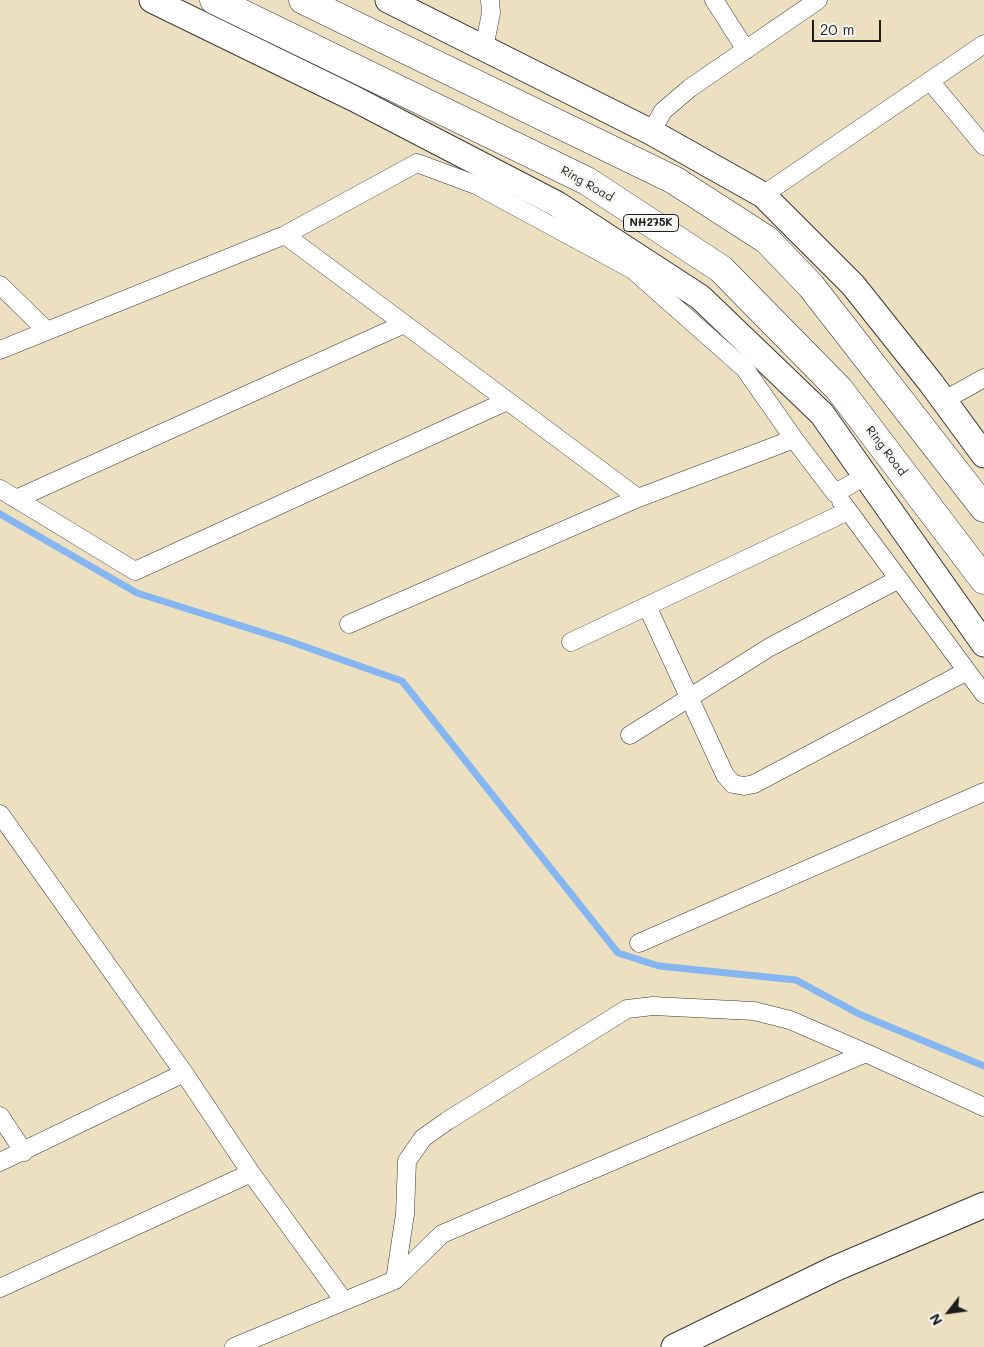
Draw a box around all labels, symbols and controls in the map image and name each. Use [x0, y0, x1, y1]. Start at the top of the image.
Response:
scale bar [814, 10, 883, 42]
text: 20 m [820, 19, 854, 39]
street label: Ring Road [558, 163, 616, 205]
road number: NH275K [624, 214, 678, 232]
street label: Ring Road [863, 423, 909, 479]
north arrow [924, 1287, 974, 1337]
text: N [925, 1310, 946, 1329]

